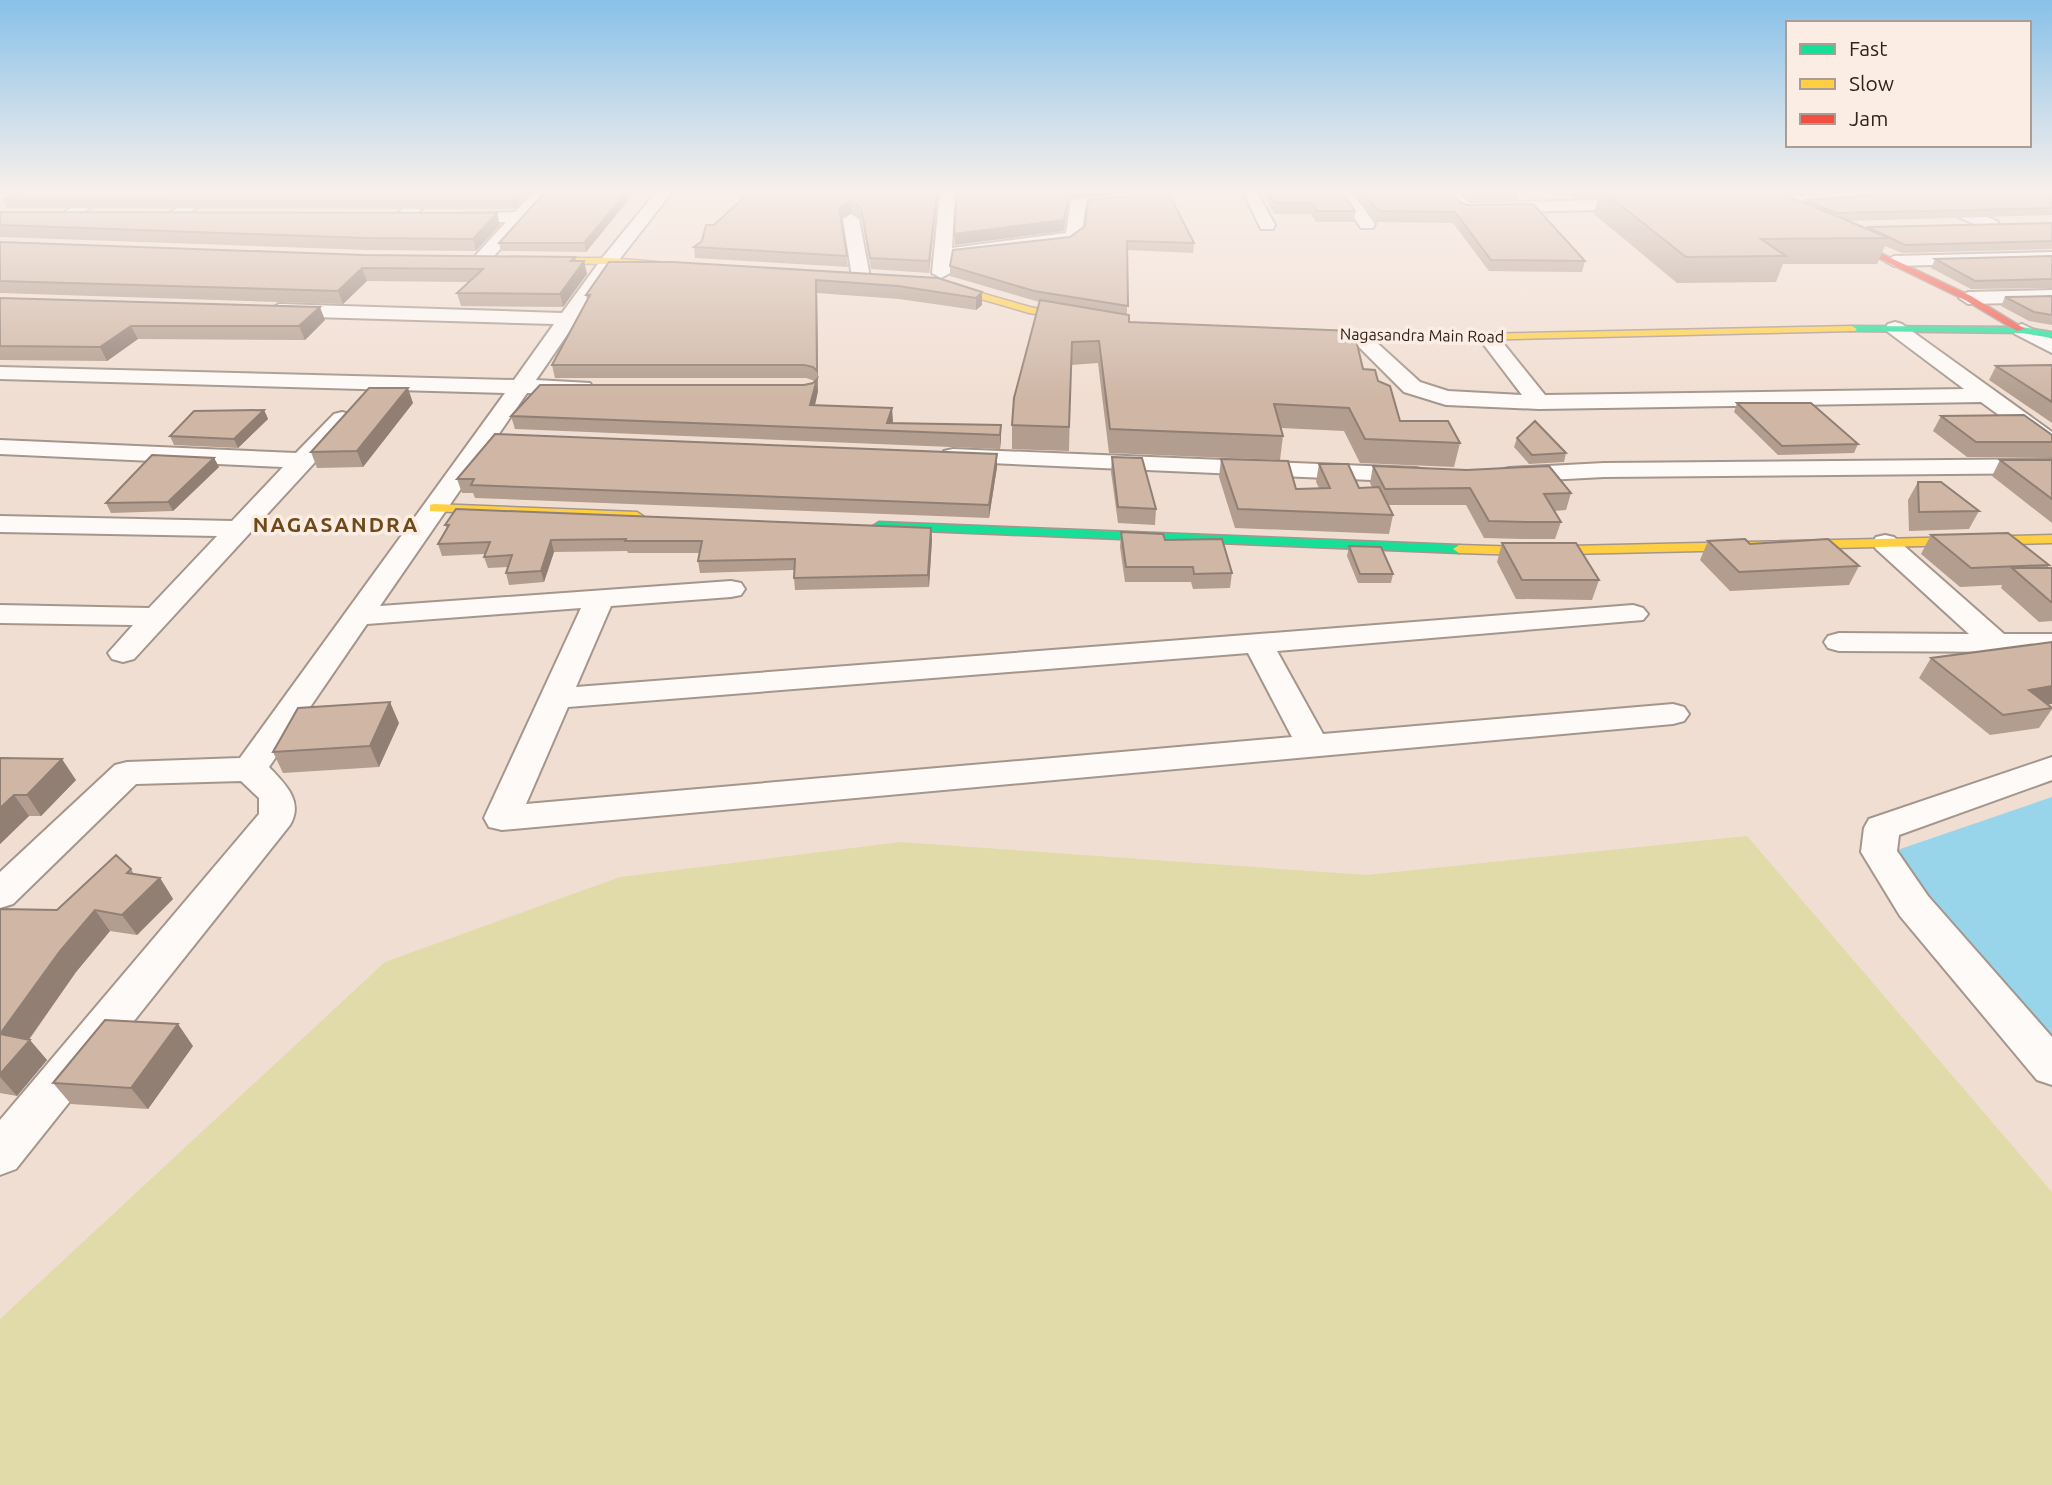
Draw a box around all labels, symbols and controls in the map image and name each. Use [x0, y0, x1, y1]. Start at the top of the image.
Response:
legend [1786, 21, 2031, 147]
text: Fast [1849, 36, 1887, 60]
text: Slow [1849, 71, 1894, 95]
text: Jam [1849, 106, 1888, 130]
street label: Nagasandra Main Road [1340, 325, 1504, 345]
district label: NAGASANDRA [253, 512, 419, 536]

